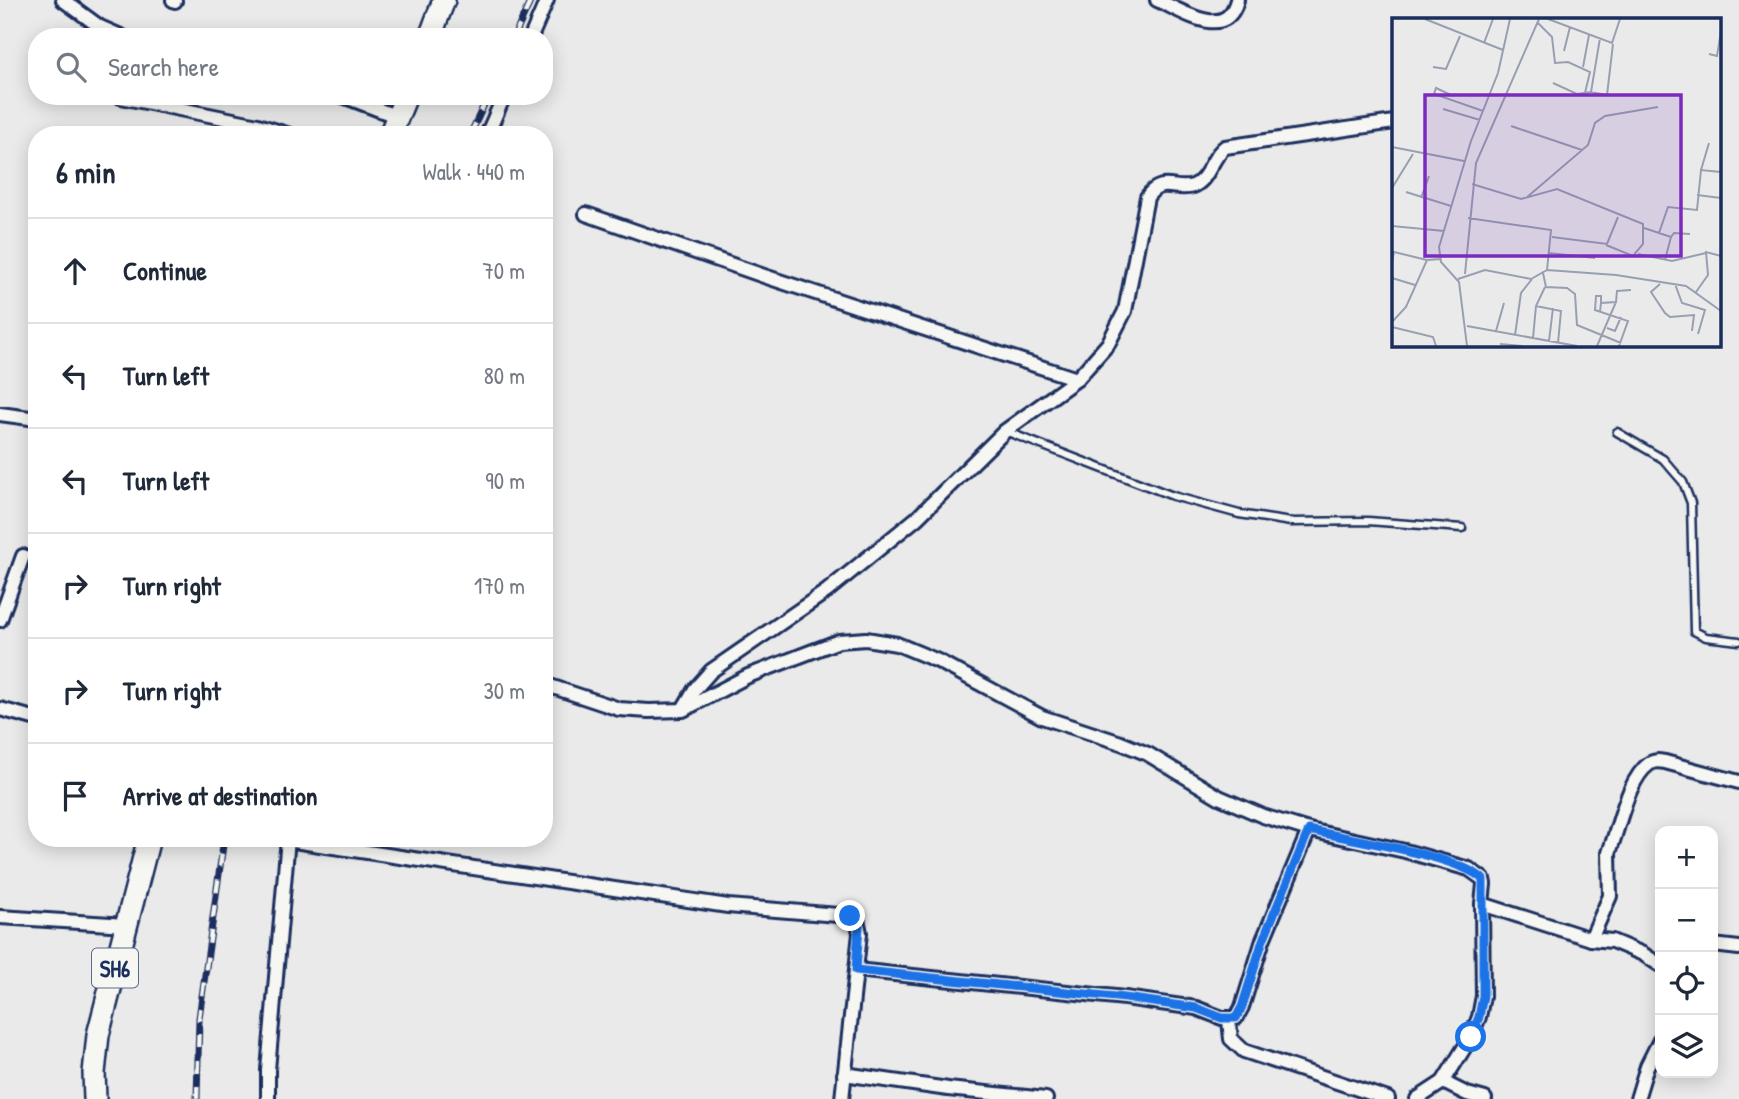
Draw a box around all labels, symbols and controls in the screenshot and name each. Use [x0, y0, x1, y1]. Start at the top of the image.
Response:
inset map [1392, 18, 1722, 346]
search box [28, 28, 553, 105]
icon: search [52, 48, 90, 86]
text: Search here [108, 49, 219, 84]
text: 6 min [56, 152, 116, 192]
text: Walk · 440 m [422, 156, 525, 187]
icon: ahead [56, 252, 94, 290]
text: Continue [123, 253, 207, 288]
text: 70 m [482, 255, 525, 286]
icon: left [56, 357, 94, 395]
text: Turn left [123, 358, 209, 393]
text: 80 m [484, 360, 525, 391]
icon: left [56, 462, 94, 500]
text: Turn left [123, 463, 209, 498]
text: 90 m [485, 465, 525, 496]
icon: right [56, 567, 94, 605]
text: Turn right [123, 568, 221, 603]
text: 170 m [474, 570, 525, 601]
icon: right [56, 672, 94, 710]
text: Turn right [123, 673, 221, 708]
text: 30 m [483, 675, 525, 706]
icon: arrive [56, 777, 94, 815]
text: Arrive at destination [123, 778, 318, 813]
map controls [1655, 826, 1718, 1078]
button: + [1655, 826, 1718, 889]
button: − [1655, 889, 1718, 952]
route end [834, 900, 865, 931]
road number: SH6 [92, 948, 138, 987]
button: locate [1655, 952, 1718, 1015]
button: layers [1655, 1015, 1718, 1078]
route start [1455, 1021, 1486, 1052]

